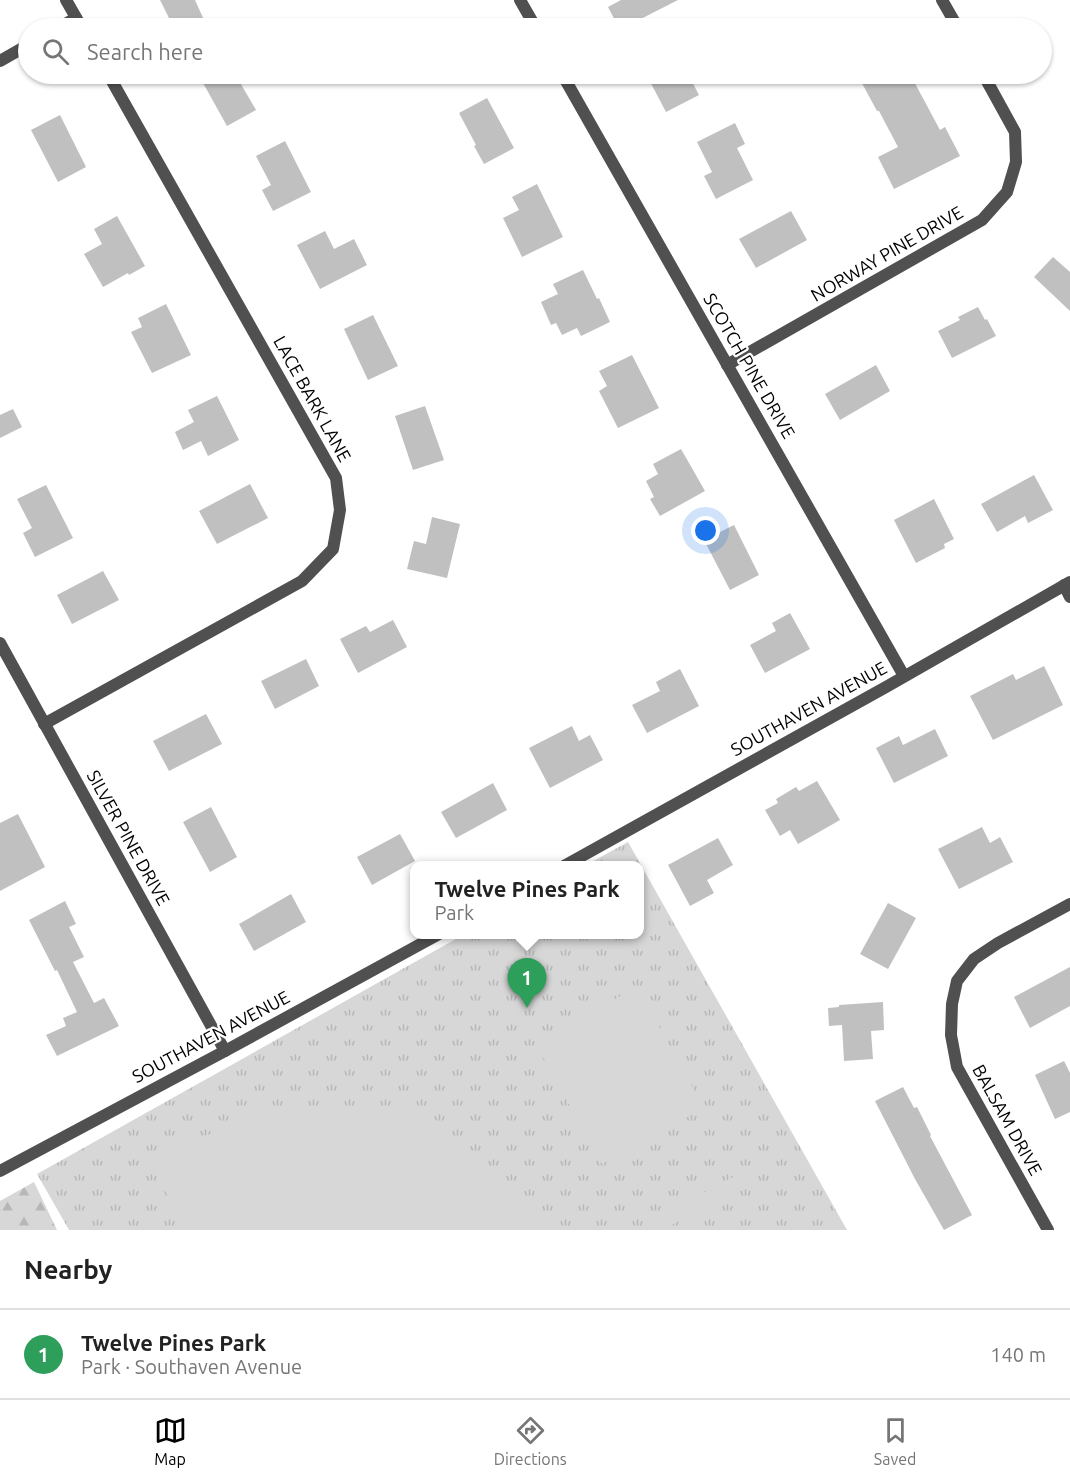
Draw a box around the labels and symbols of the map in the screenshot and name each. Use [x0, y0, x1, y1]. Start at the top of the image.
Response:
street label: NORWAY PINE DRIVE [807, 201, 966, 305]
street label: SCOTCH PINE DRIVE [700, 290, 799, 441]
street label: LACE BARK LANE [270, 332, 356, 465]
your location [691, 516, 720, 545]
street label: SOUTHAVEN AVENUE [727, 657, 890, 759]
street label: SILVER PINE DRIVE [84, 767, 174, 908]
pin: 1 [508, 958, 546, 1008]
street label: SOUTHAVEN AVENUE [129, 986, 293, 1086]
street label: BALSAM DRIVE [969, 1061, 1047, 1178]

